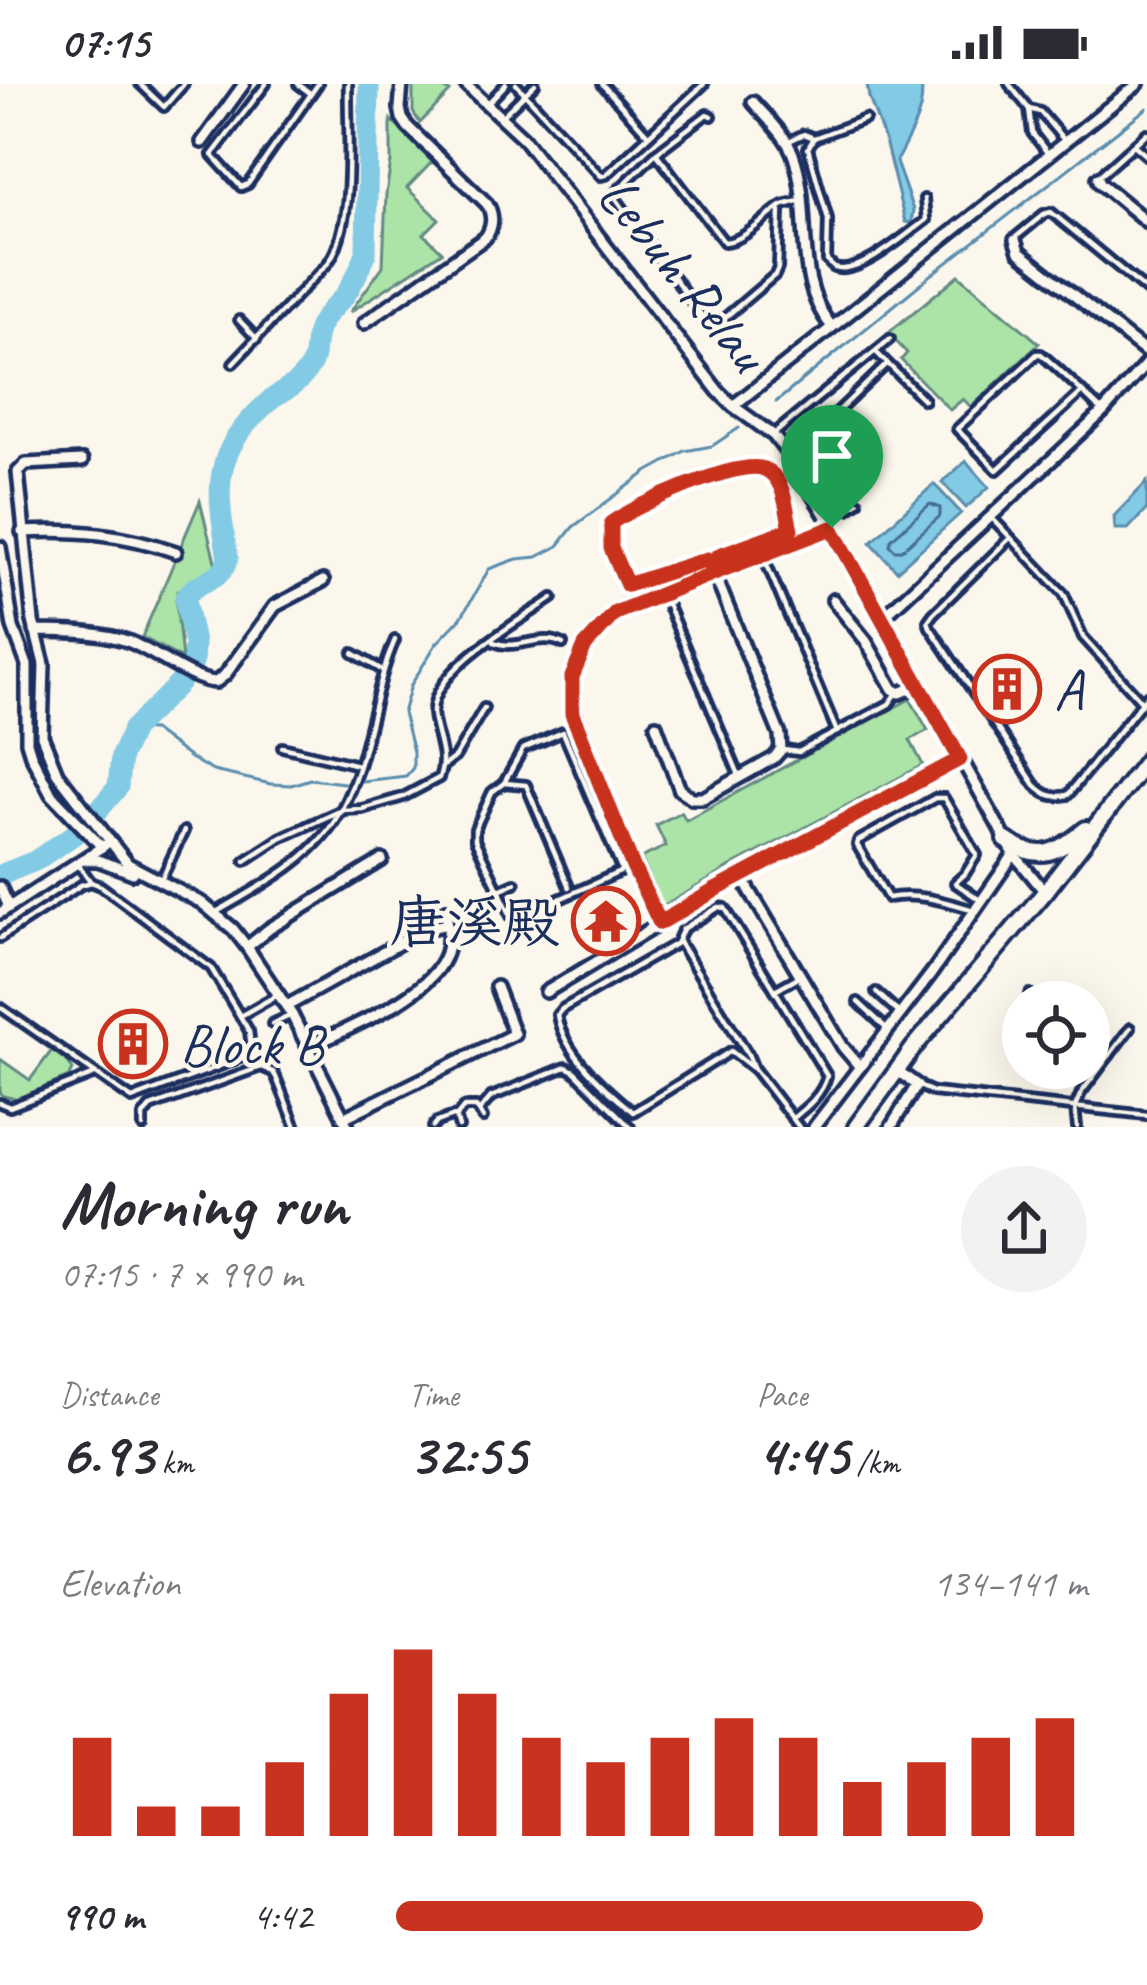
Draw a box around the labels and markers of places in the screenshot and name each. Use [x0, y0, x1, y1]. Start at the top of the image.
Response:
pin [781, 405, 883, 528]
building icon: A [972, 654, 1042, 724]
place label: A [1054, 654, 1085, 726]
place label: 唐溪殿 [389, 886, 560, 958]
temple icon: 唐溪殿 [571, 886, 641, 956]
building icon: Block B [98, 1009, 168, 1079]
place label: Block B [180, 1009, 328, 1081]

